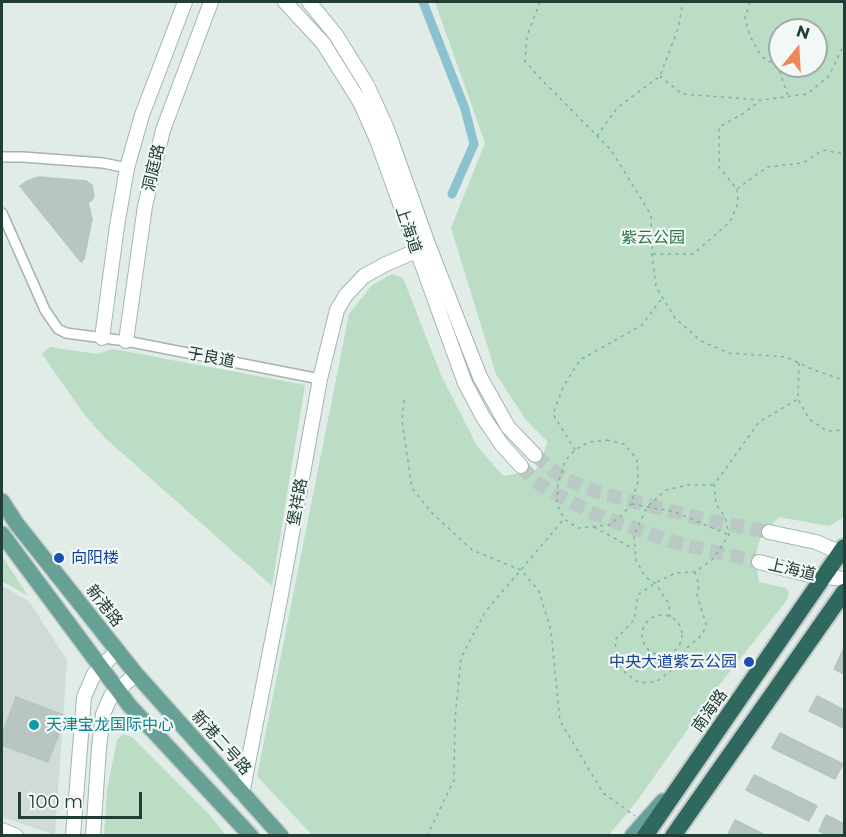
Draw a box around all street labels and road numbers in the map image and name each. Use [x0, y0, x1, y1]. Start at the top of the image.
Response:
street label: 洞庭路 [139, 142, 169, 194]
street label: 上海道 [391, 204, 425, 256]
street label: 于良道 [186, 344, 236, 372]
street label: 堡祥路 [284, 477, 312, 527]
street label: 上海道 [766, 555, 818, 585]
street label: 新港路 [82, 581, 126, 631]
street label: 南海路 [688, 686, 732, 736]
street label: 新港二号路 [187, 707, 255, 779]

